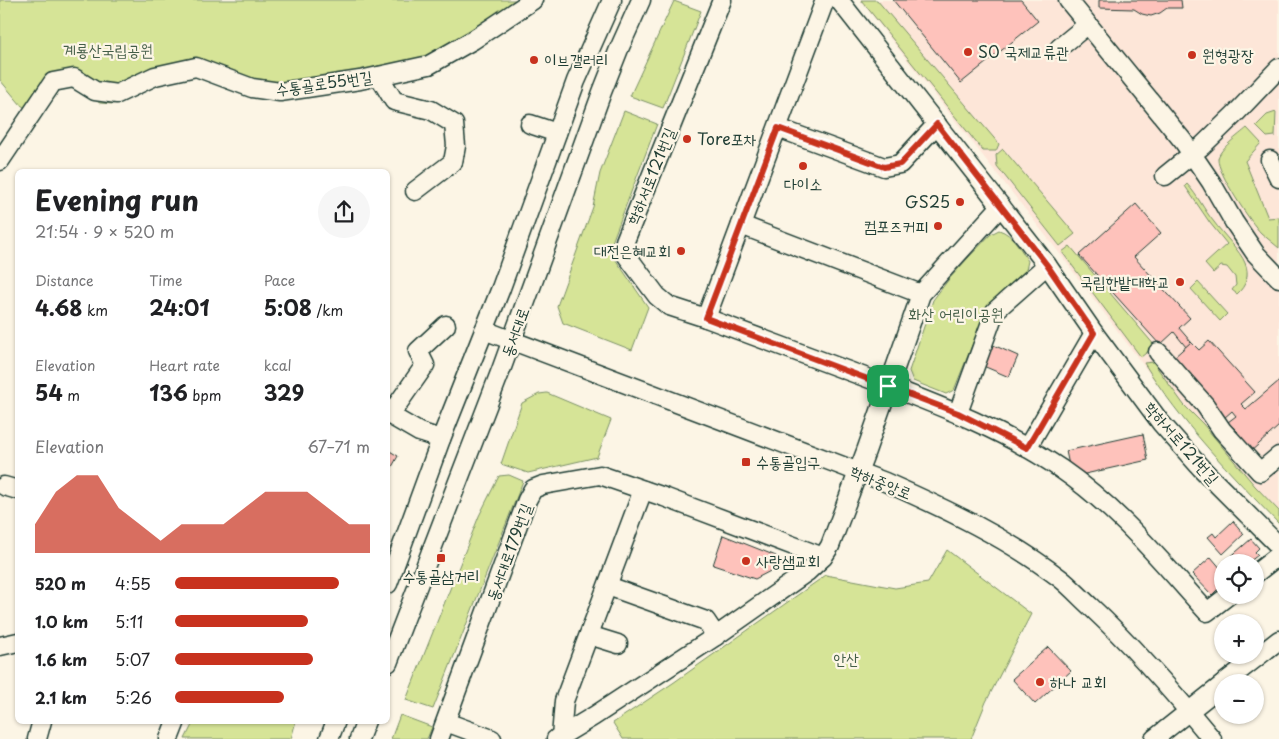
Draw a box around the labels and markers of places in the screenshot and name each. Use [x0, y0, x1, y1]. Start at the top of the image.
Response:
place label: S0 국제교류관 [978, 39, 1069, 63]
place label: 원형광장 [1202, 42, 1254, 66]
marker: S0 국제교류관 [962, 46, 974, 58]
place label: 이브갤러리 [544, 47, 608, 71]
marker: 원형광장 [1186, 49, 1198, 61]
marker: 이브갤러리 [528, 54, 540, 66]
place label: Tore포차 [697, 126, 757, 150]
marker: Tore포차 [681, 133, 693, 145]
marker: 다이소 [797, 160, 809, 172]
place label: 다이소 [784, 171, 822, 195]
place label: GS25 [905, 189, 950, 213]
marker: GS25 [954, 196, 966, 208]
place label: 컴포즈커피 [864, 213, 928, 237]
marker: 컴포즈커피 [932, 220, 944, 232]
place label: 대전은혜교회 [594, 238, 671, 262]
marker: 대전은혜교회 [675, 245, 687, 257]
place label: 국립한밭대학교 [1080, 269, 1170, 293]
marker: 국립한밭대학교 [1174, 276, 1186, 288]
pin [867, 365, 909, 407]
place label: 수통골입구 [756, 449, 820, 473]
marker: 수통골입구 [740, 456, 752, 468]
place label: 사랑샘교회 [756, 548, 820, 572]
marker: 수통골삼거리 [435, 552, 447, 564]
marker: 사랑샘교회 [740, 555, 752, 567]
place label: 수통골삼거리 [402, 563, 480, 587]
place label: 하나 교회 [1050, 669, 1107, 693]
marker: 하나 교회 [1034, 676, 1046, 688]

